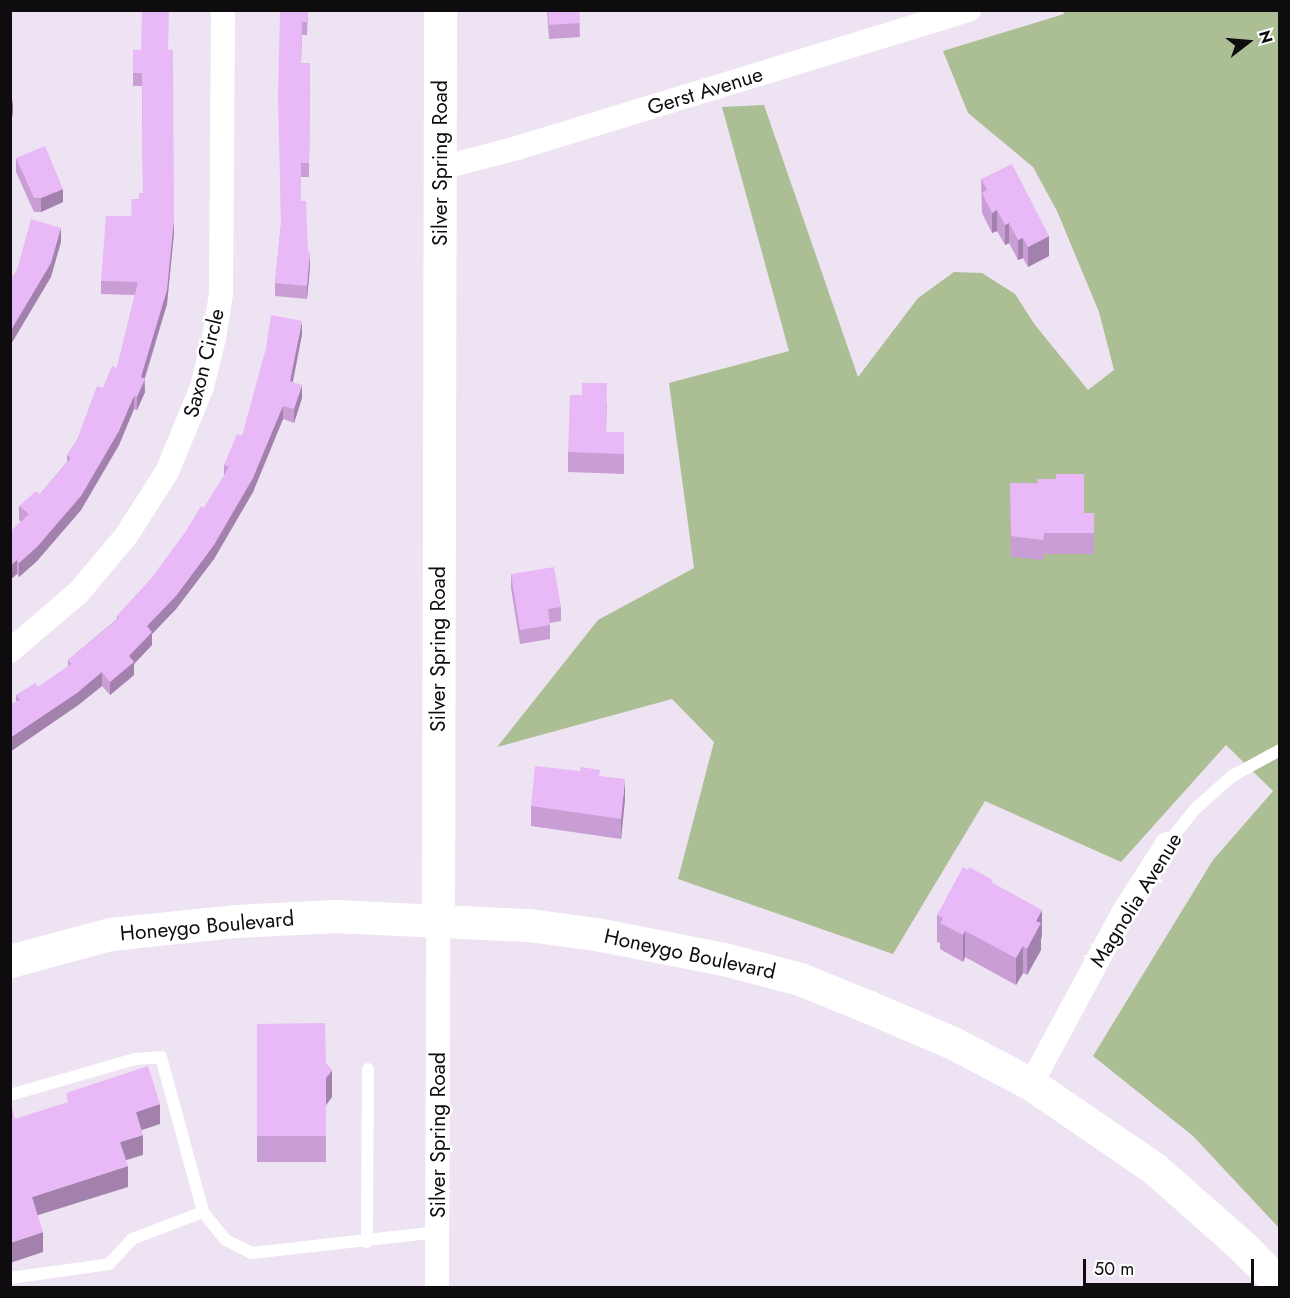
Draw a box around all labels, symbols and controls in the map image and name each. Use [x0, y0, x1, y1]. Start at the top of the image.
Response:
north arrow [1218, 12, 1278, 72]
text: N [1253, 28, 1279, 46]
street label: Gerst Avenue [644, 61, 766, 121]
street label: Silver Spring Road [427, 80, 453, 246]
street label: Saxon Circle [178, 306, 230, 420]
street label: Silver Spring Road [425, 566, 451, 732]
street label: Magnolia Avenue [1085, 828, 1187, 972]
street label: Honeygo Boulevard [119, 906, 295, 946]
street label: Honeygo Boulevard [602, 924, 778, 984]
street label: Silver Spring Road [425, 1052, 451, 1218]
scale bar [1086, 1247, 1257, 1285]
text: 50 m [1094, 1256, 1134, 1282]

